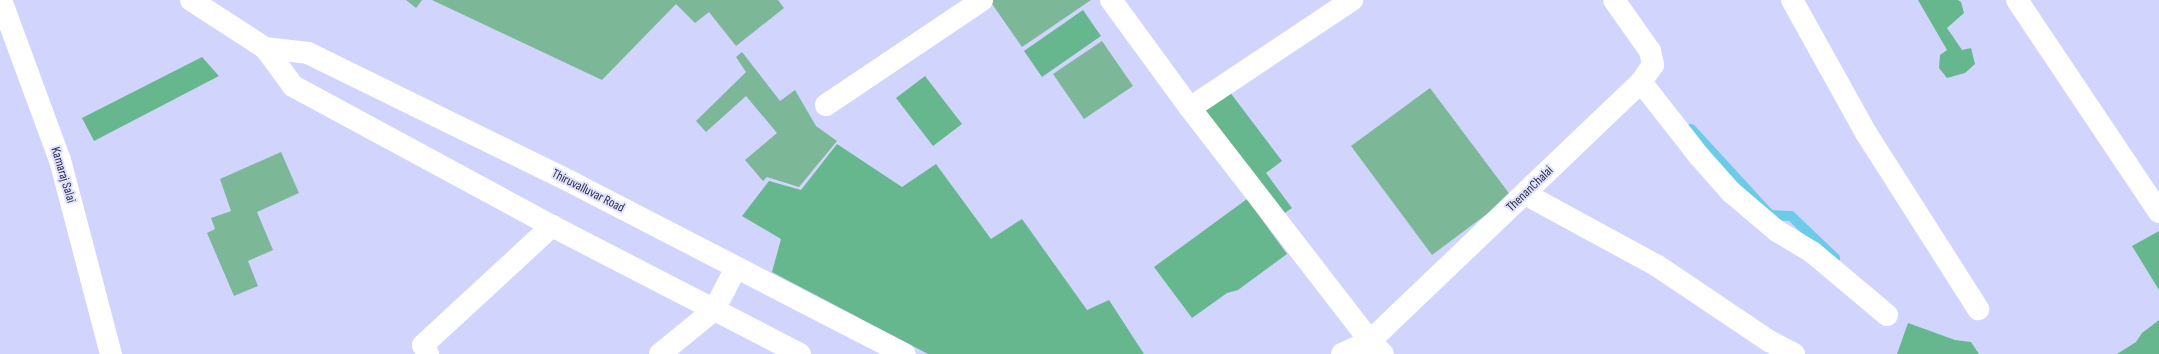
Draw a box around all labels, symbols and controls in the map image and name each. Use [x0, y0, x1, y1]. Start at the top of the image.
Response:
street label: Kamaraj Salai [47, 145, 79, 205]
street label: ThenanChalai [1503, 163, 1557, 215]
street label: Thiruvalluvar Road [549, 166, 627, 216]

